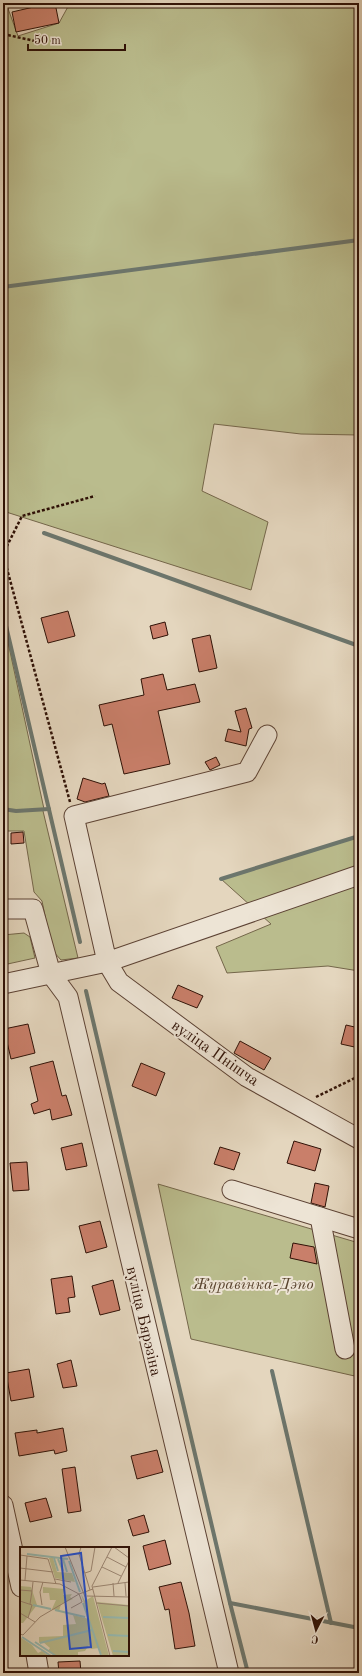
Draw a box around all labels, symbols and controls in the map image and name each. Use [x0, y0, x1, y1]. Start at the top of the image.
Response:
scale bar [28, 26, 125, 52]
text: 50 m [34, 34, 61, 47]
street label: вуліца Пнішча [168, 1018, 262, 1090]
street label: вуліца Бярэзіна [123, 1265, 163, 1378]
park label: Журавінка-Дэпо [192, 1277, 314, 1293]
inset map [20, 1547, 129, 1656]
north arrow [296, 1610, 336, 1650]
text: С [311, 1633, 319, 1644]

